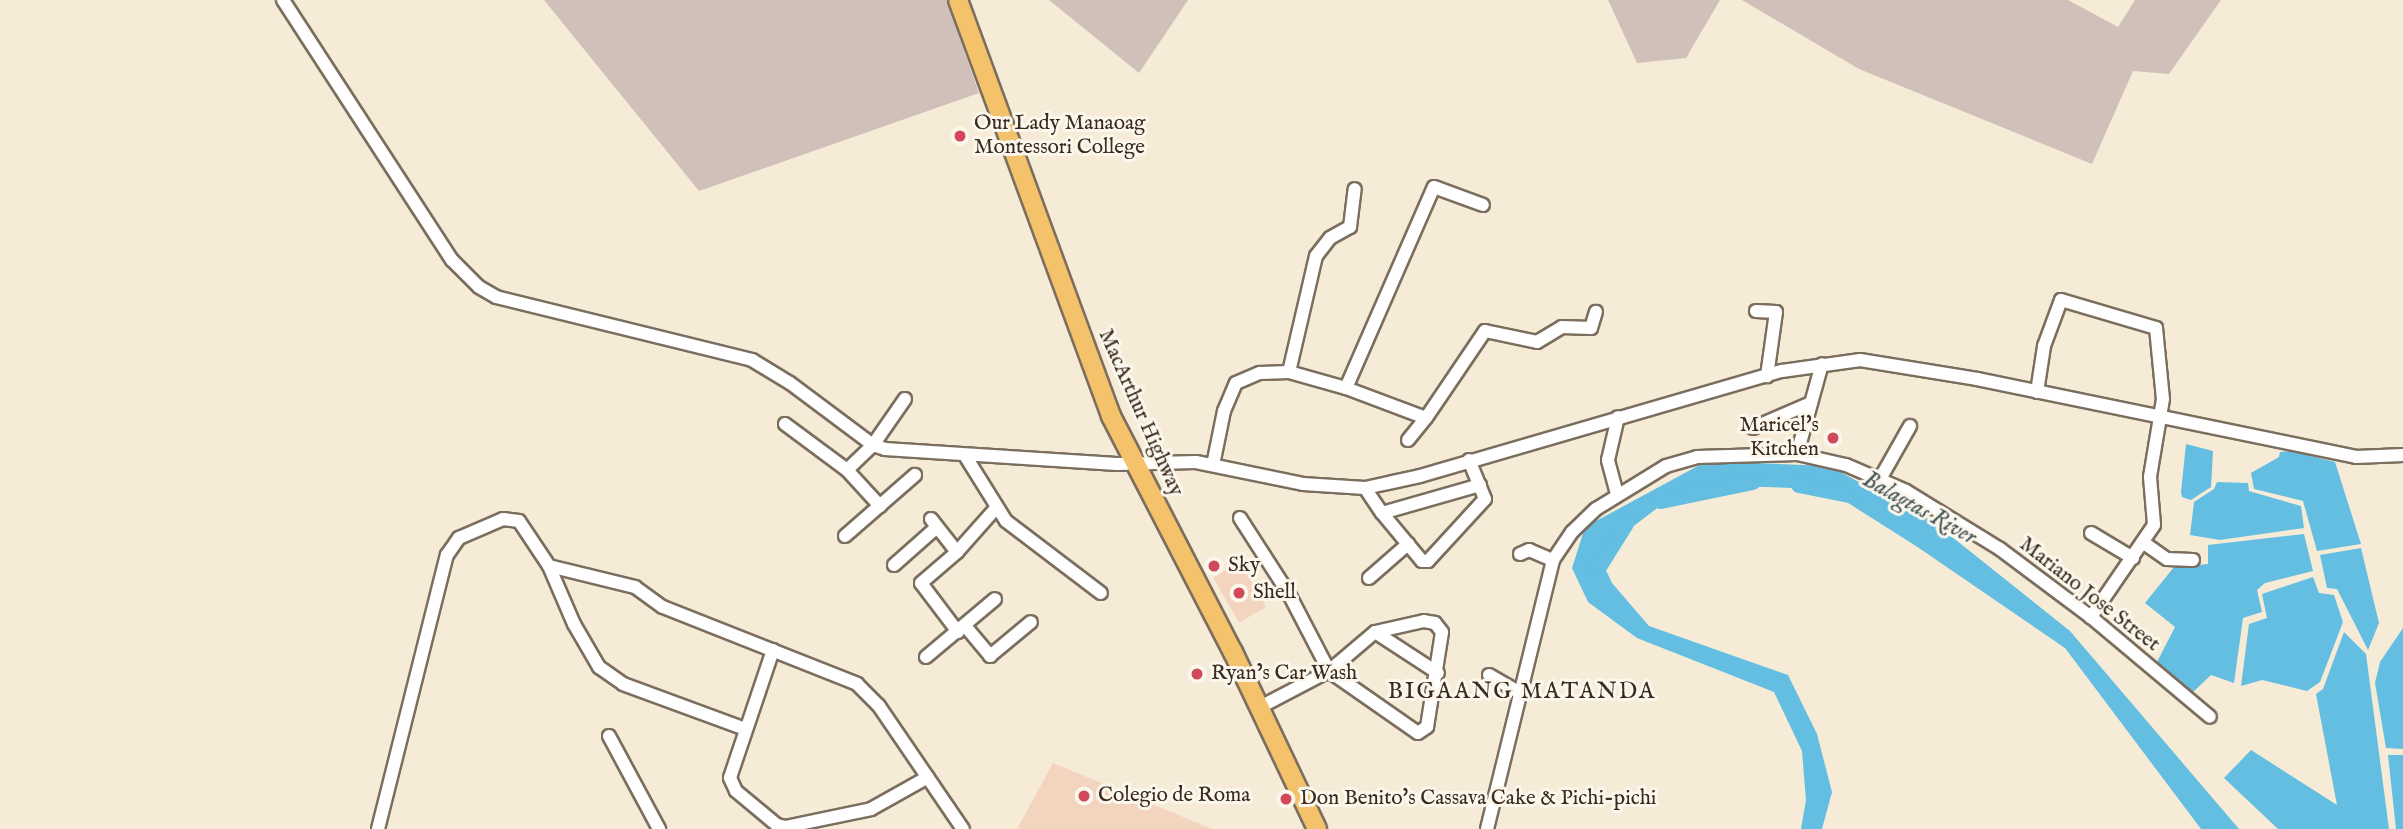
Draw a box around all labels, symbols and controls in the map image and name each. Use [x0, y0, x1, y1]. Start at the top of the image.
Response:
place label: Our Lady Manaoag Montessori College [974, 111, 1145, 161]
marker: Our Lady Manaoag Montessori College [952, 128, 968, 144]
street label: MacArthur Highway [1092, 326, 1188, 500]
place label: Maricel's Kitchen [1740, 413, 1819, 463]
marker: Maricel's Kitchen [1825, 430, 1841, 446]
water label: Balagtas River [1857, 466, 1981, 552]
street label: Mariano Jose Street [2014, 532, 2164, 658]
place label: Sky [1228, 553, 1260, 579]
marker: Sky [1206, 558, 1222, 574]
place label: Shell [1253, 580, 1296, 606]
marker: Shell [1231, 585, 1247, 601]
place label: Ryan’s Car Wash [1211, 661, 1357, 687]
marker: Ryan’s Car Wash [1189, 666, 1205, 682]
district label: BIGAANG MATANDA [1390, 678, 1654, 706]
place label: Colegio de Roma [1098, 783, 1250, 809]
place label: Don Benito's Cassava Cake & Pichi-pichi [1300, 786, 1656, 812]
marker: Colegio de Roma [1076, 788, 1092, 804]
marker: Don Benito's Cassava Cake & Pichi-pichi [1278, 791, 1294, 807]

